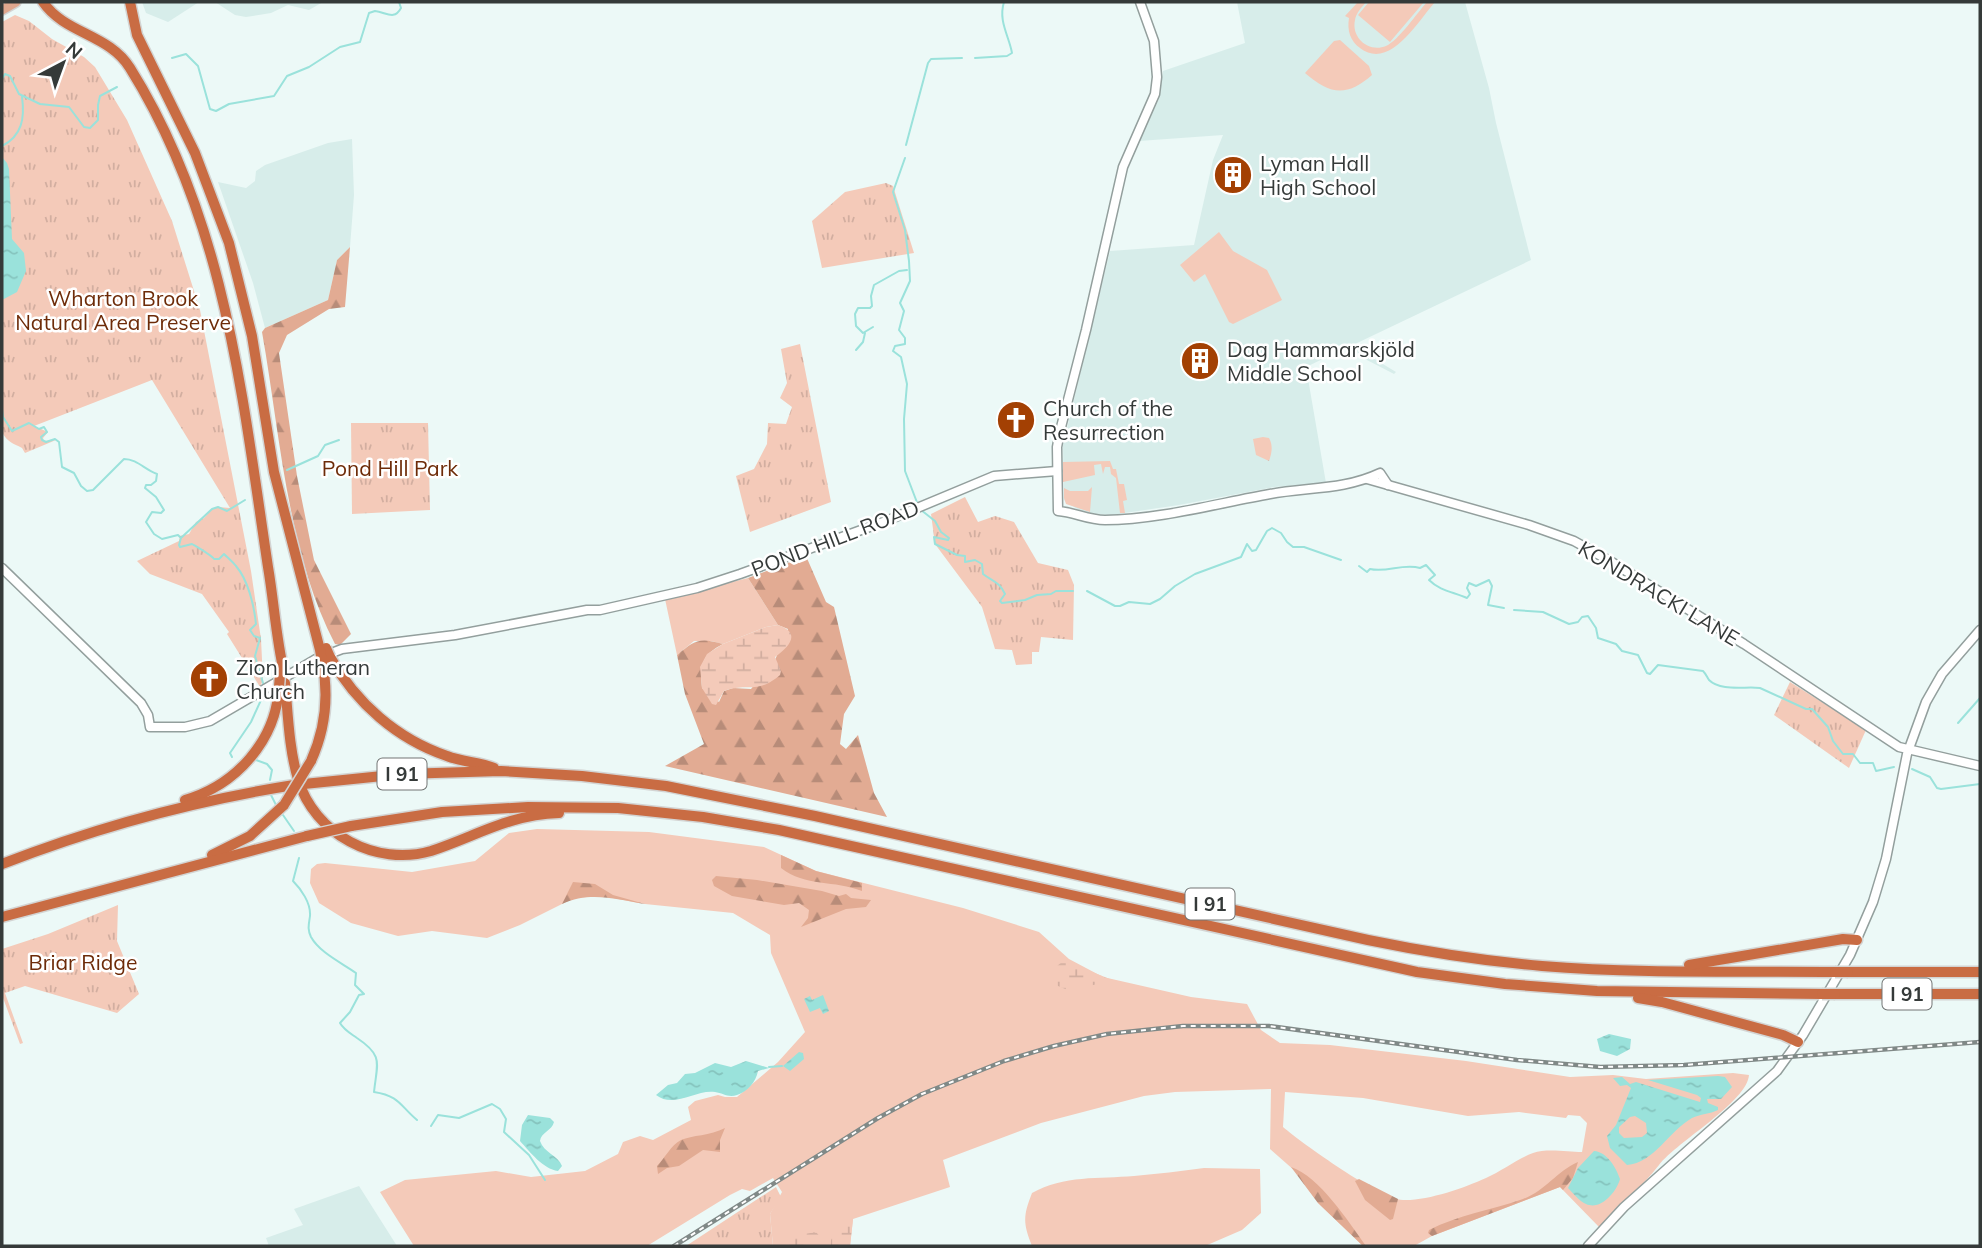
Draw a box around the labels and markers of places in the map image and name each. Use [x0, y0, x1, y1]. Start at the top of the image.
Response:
place label: Lyman Hall High School [1260, 150, 1376, 200]
building icon: Lyman Hall High School [1212, 154, 1254, 196]
place label: Dag Hammarskjöld Middle School [1227, 336, 1415, 386]
building icon: Dag Hammarskjöld Middle School [1179, 340, 1221, 382]
place label: Church of the Resurrection [1043, 395, 1173, 445]
church icon: Church of the Resurrection [995, 399, 1037, 441]
place label: Zion Lutheran Church [236, 654, 370, 704]
church icon: Zion Lutheran Church [188, 658, 230, 700]

